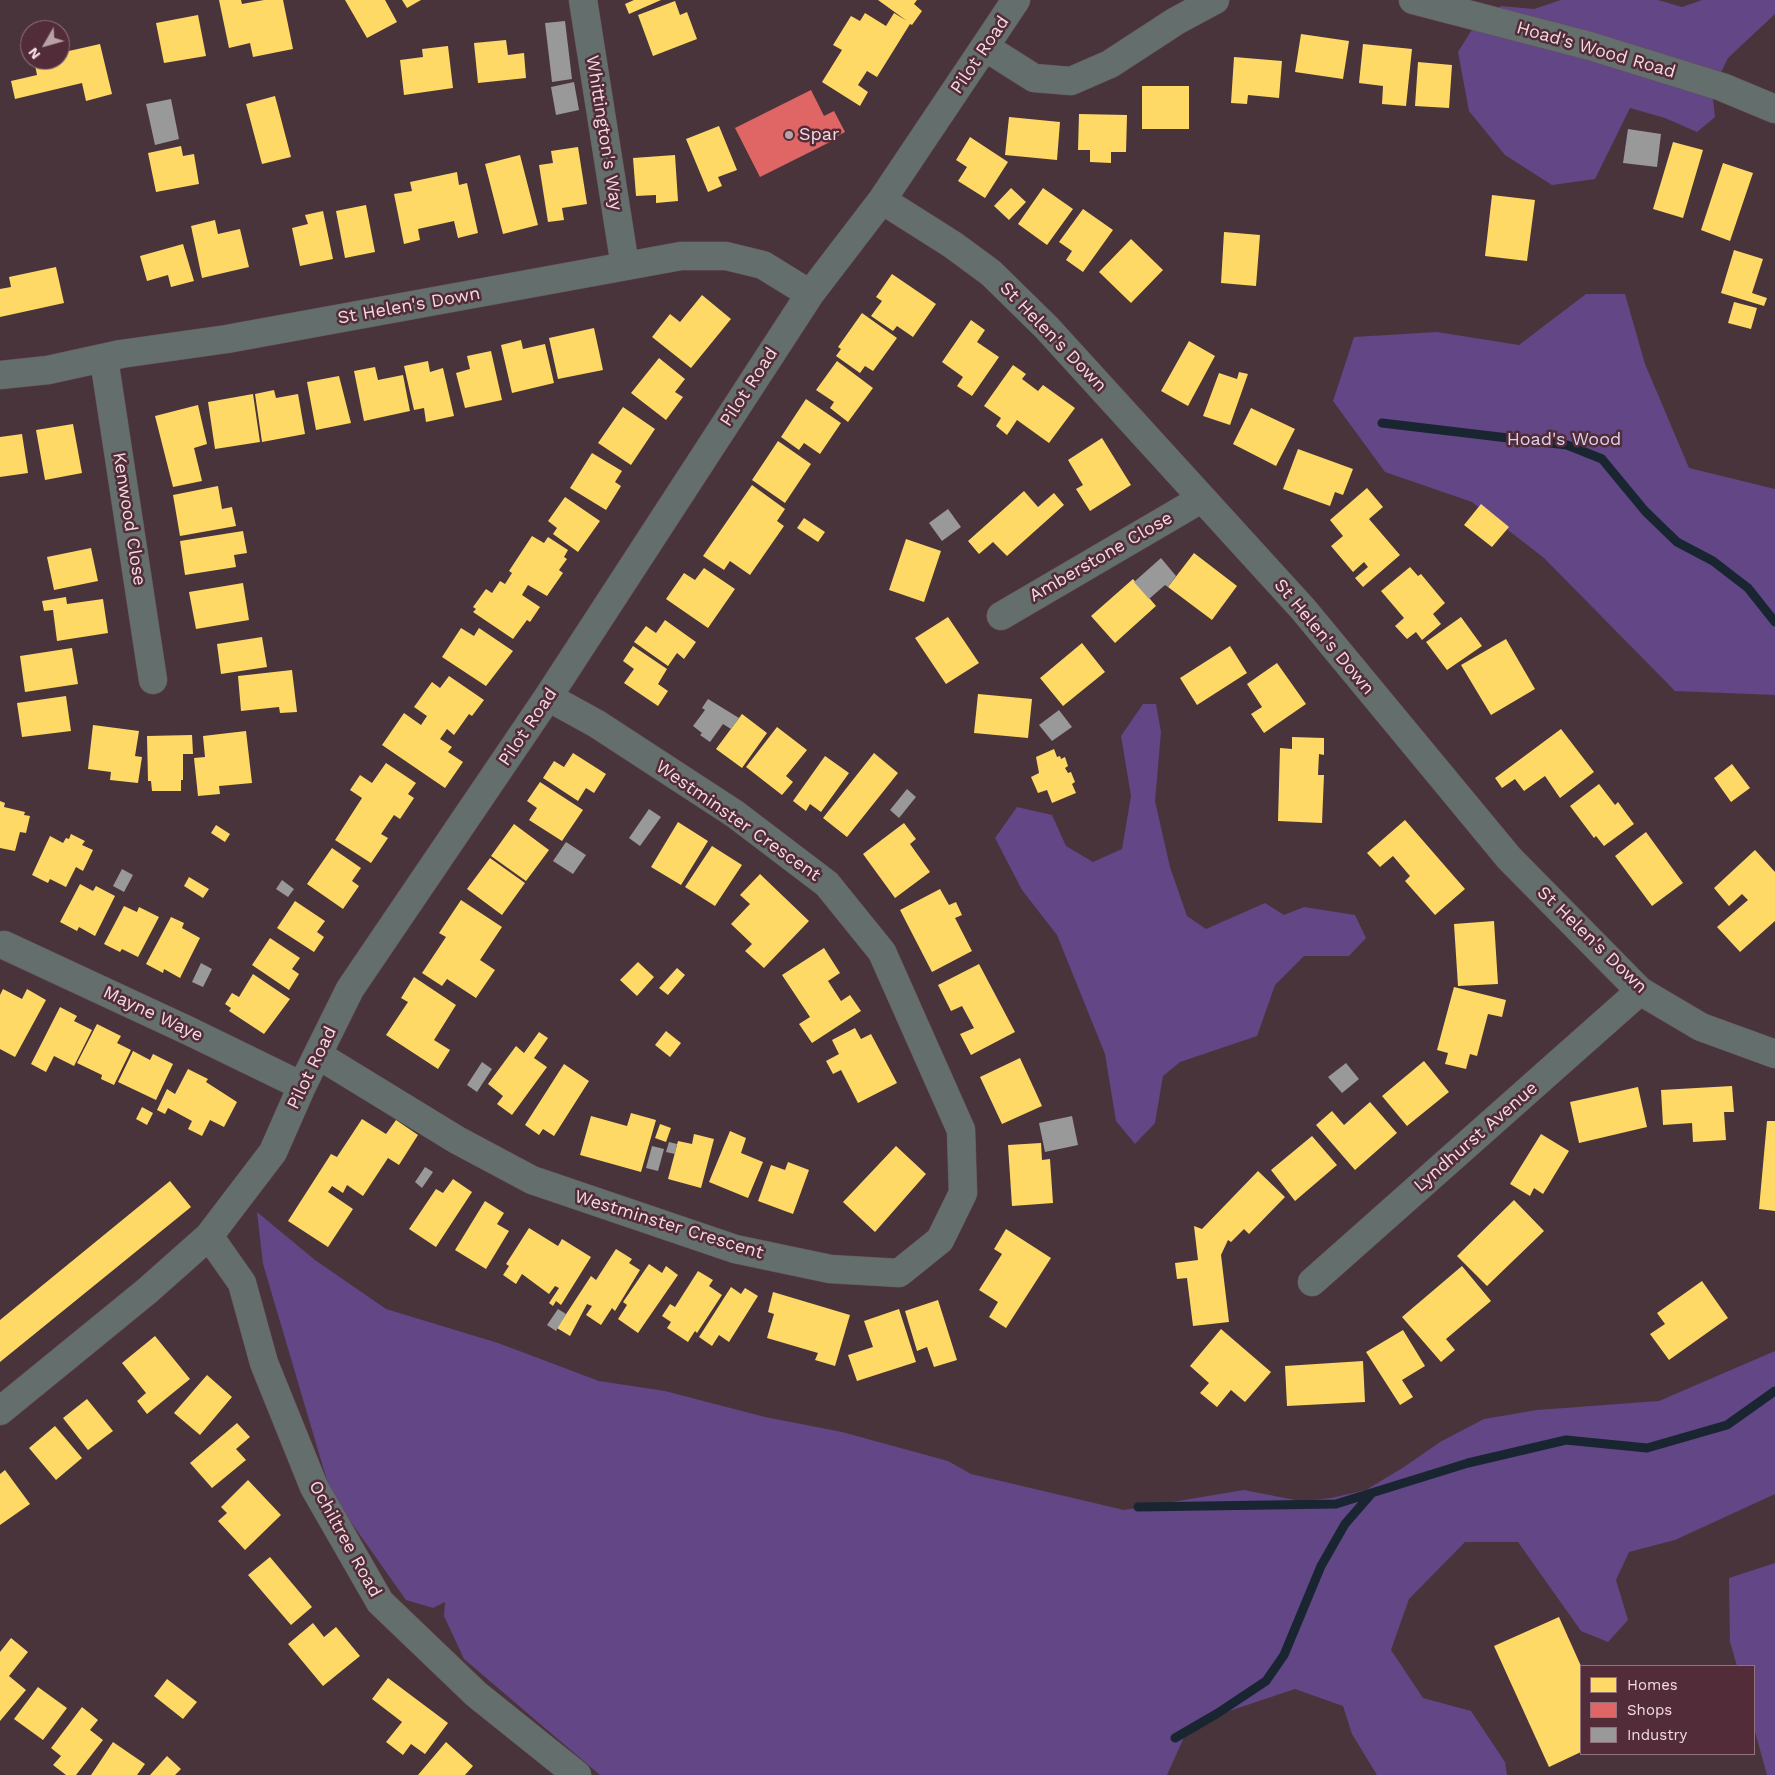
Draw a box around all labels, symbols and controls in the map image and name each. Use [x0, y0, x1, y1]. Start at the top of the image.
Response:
street label: Pilot Road [946, 12, 1014, 98]
street label: Hoad's Wood Road [1514, 17, 1678, 83]
north arrow [20, 20, 70, 70]
text: N [24, 45, 43, 63]
street label: Whittington's Way [581, 54, 627, 212]
place label: Spar [799, 124, 839, 146]
marker: Spar [783, 129, 795, 141]
street label: St Helen's Down [995, 278, 1111, 396]
street label: St Helen's Down [336, 283, 482, 329]
street label: Pilot Road [716, 344, 782, 430]
park label: Hoad's Wood [1507, 429, 1621, 451]
street label: Kenwood Close [108, 451, 150, 587]
street label: Amberstone Close [1026, 507, 1176, 607]
street label: St Helen's Down [1269, 575, 1379, 699]
street label: Pilot Road [494, 684, 562, 770]
street label: Westminster Crescent [651, 756, 825, 886]
street label: St Helen's Down [1533, 882, 1651, 998]
street label: Mayne Waye [100, 981, 206, 1047]
street label: Pilot Road [283, 1023, 341, 1113]
street label: Lyndhurst Avenue [1410, 1077, 1542, 1197]
street label: Westminster Crescent [572, 1186, 766, 1264]
street label: Ochiltree Road [304, 1477, 386, 1601]
legend [1580, 1665, 1755, 1755]
text: Homes [1627, 1676, 1678, 1694]
text: Shops [1627, 1701, 1672, 1719]
text: Industry [1627, 1726, 1687, 1744]

